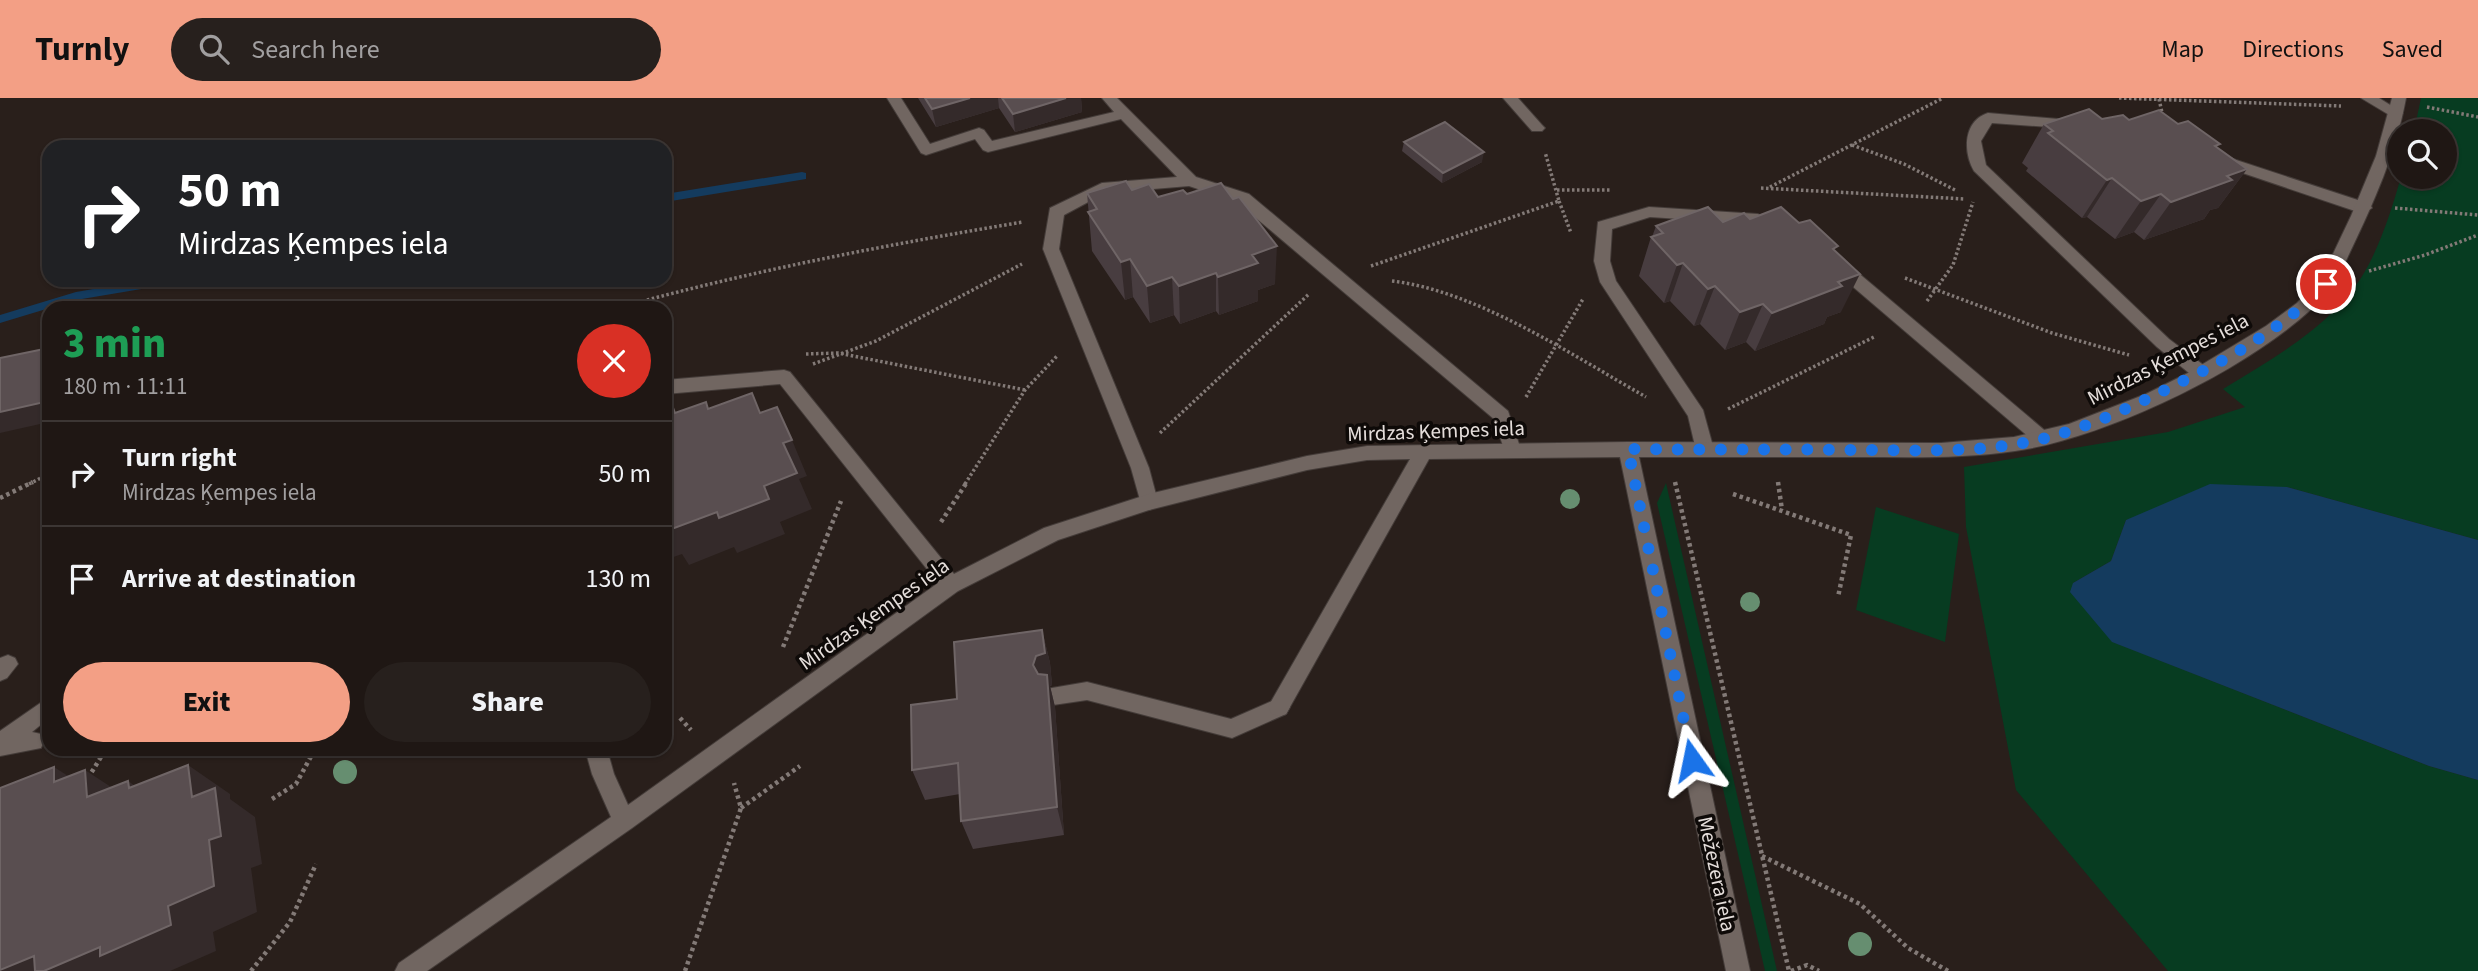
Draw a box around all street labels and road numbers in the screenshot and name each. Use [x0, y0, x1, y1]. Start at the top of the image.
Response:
street label: Mirdzas Ķempes iela [2082, 305, 2254, 413]
street label: Mirdzas Ķempes iela [1347, 413, 1525, 449]
street label: Mirdzas Ķempes iela [793, 551, 955, 677]
street label: Mežezera iela [1690, 814, 1744, 934]

